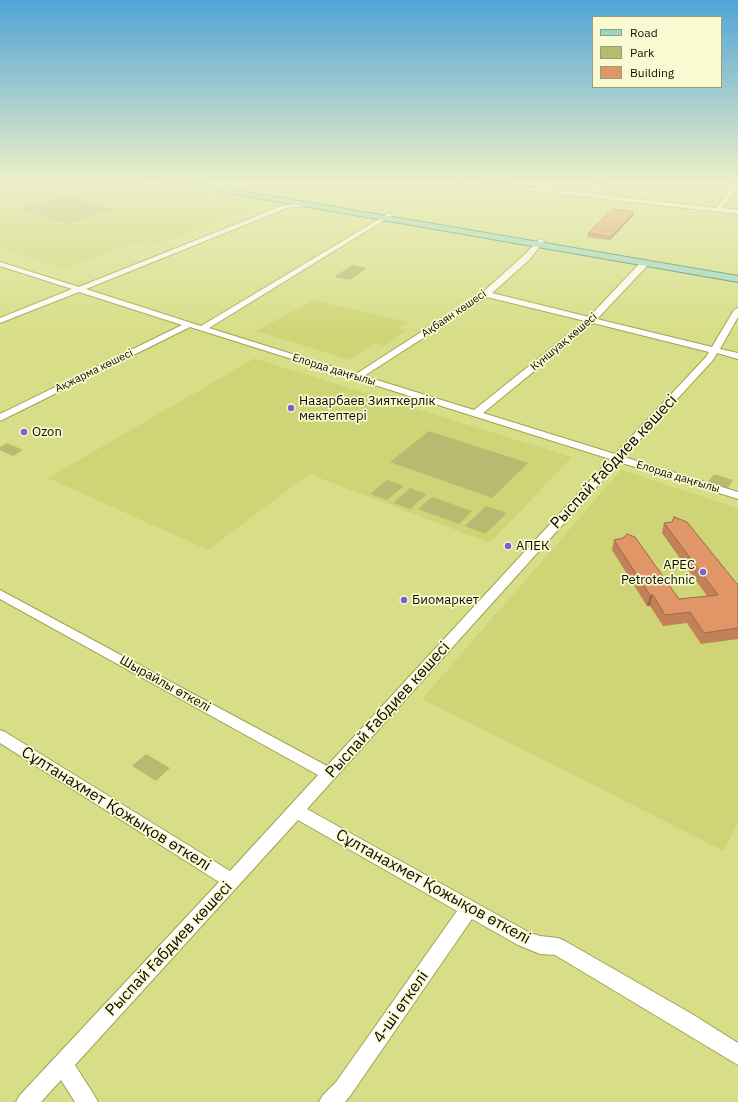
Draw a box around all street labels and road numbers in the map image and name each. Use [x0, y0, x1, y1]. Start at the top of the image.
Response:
street label: Ақбаян көшесі [419, 287, 489, 341]
street label: Күншуақ көшесі [528, 310, 600, 374]
street label: Ақжарма көшесі [53, 346, 135, 396]
street label: Елорда даңғылы [291, 351, 377, 389]
street label: Рыспай Ғабдиев көшесі [547, 391, 681, 533]
street label: Елорда даңғылы [635, 458, 721, 496]
street label: Рыспай Ғабдиев көшесі [322, 638, 454, 782]
street label: Шырайлы өткелі [117, 653, 213, 715]
street label: Сұлтанахмет Қожықов өткелі [18, 743, 214, 875]
street label: Сұлтанахмет Қожықов өткелі [332, 825, 534, 949]
street label: Рыспай Ғабдиев көшесі [102, 878, 236, 1020]
street label: 4-ші өткелі [369, 967, 433, 1047]

